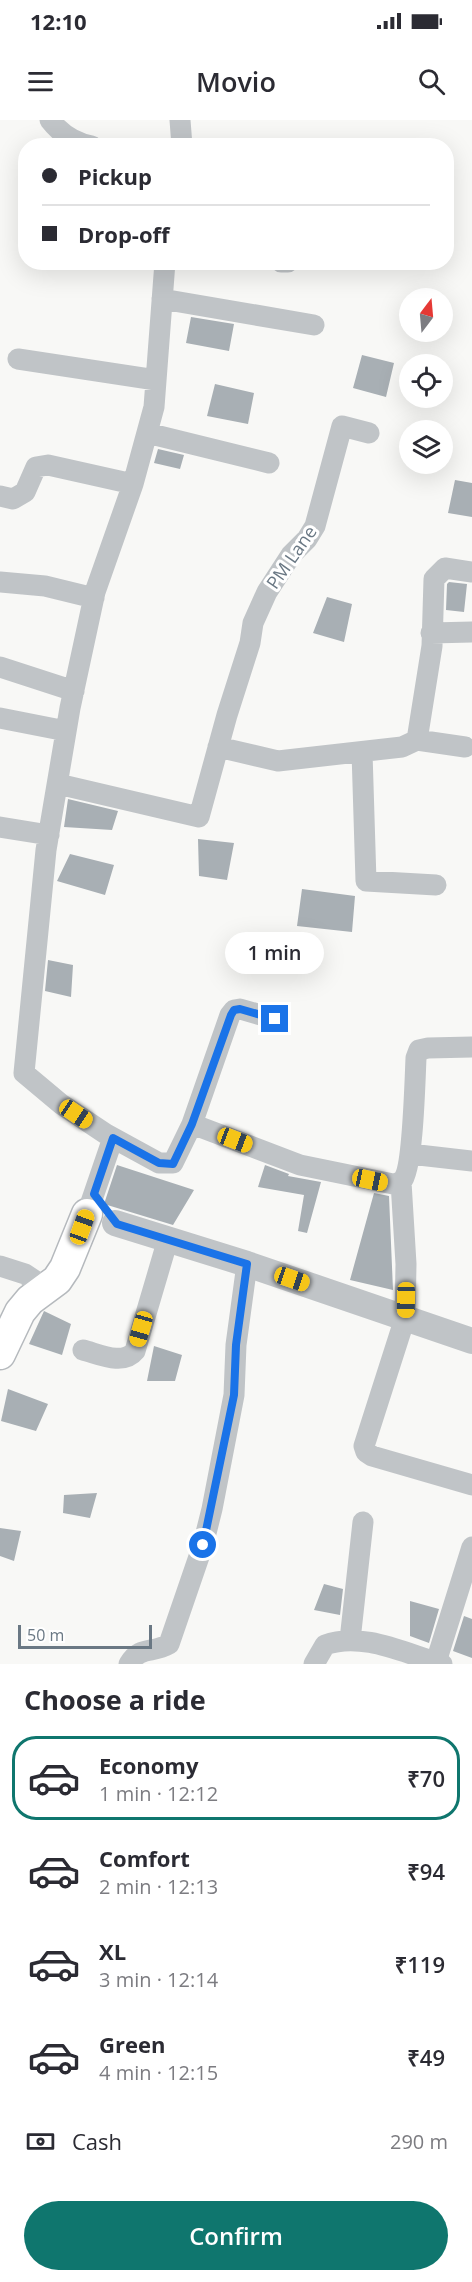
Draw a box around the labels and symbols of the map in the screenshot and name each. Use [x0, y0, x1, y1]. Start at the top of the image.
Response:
north arrow [399, 288, 453, 342]
street label: PM Lane [260, 521, 322, 593]
callout: 1 min [226, 932, 324, 974]
route end [261, 1005, 288, 1032]
car [56, 1096, 96, 1132]
car [215, 1125, 255, 1155]
car [351, 1167, 389, 1193]
car [67, 1207, 97, 1247]
car [272, 1265, 312, 1293]
car [397, 1282, 415, 1318]
car [127, 1309, 155, 1349]
route start [189, 1531, 216, 1558]
scale bar [18, 1622, 152, 1650]

